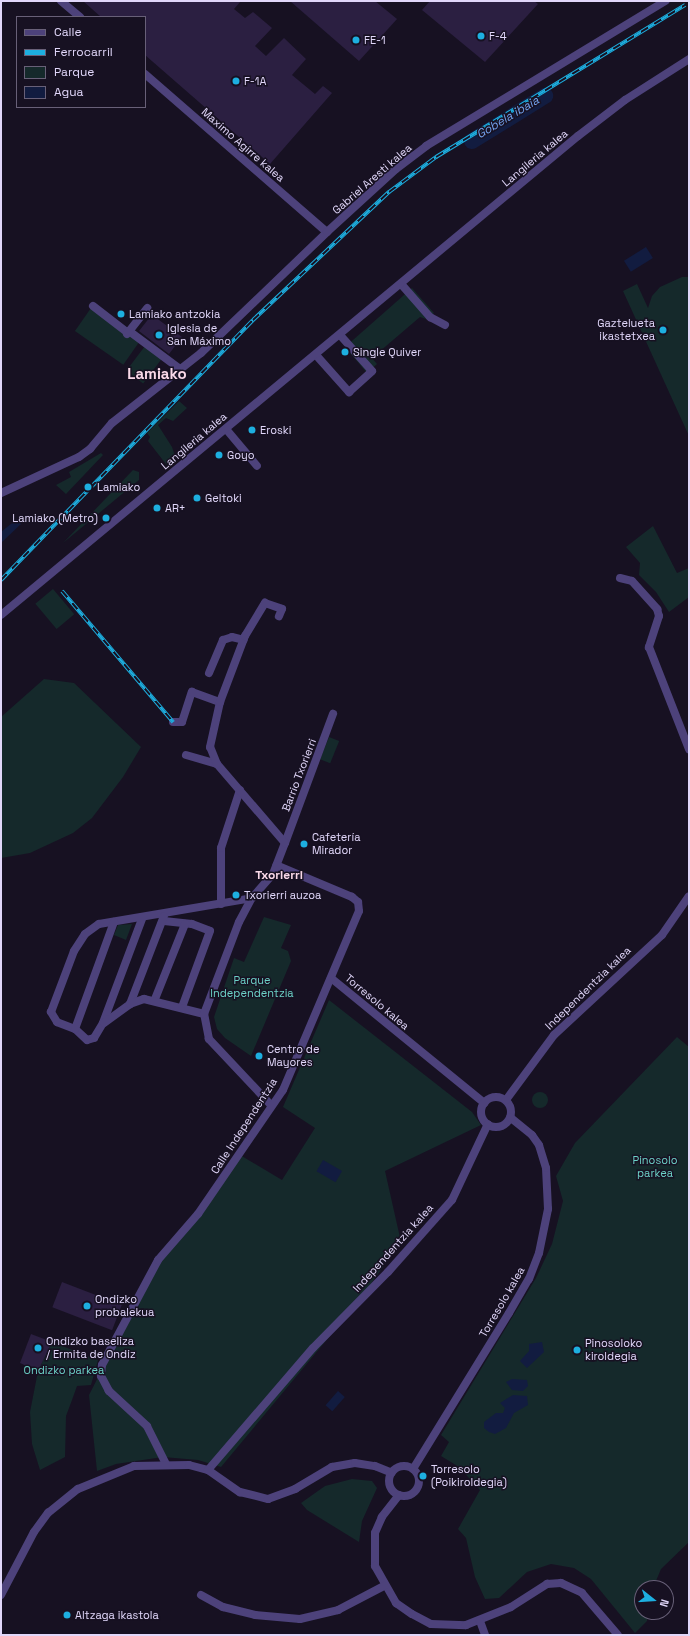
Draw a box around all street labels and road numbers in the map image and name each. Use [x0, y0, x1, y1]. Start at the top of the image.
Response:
street label: Maximo Agirre kalea [199, 105, 287, 185]
street label: Langileria kalea [499, 127, 571, 189]
street label: Gabriel Aresti kalea [330, 141, 414, 217]
street label: Langileria kalea [158, 410, 230, 472]
street label: Barrio Txorierri [279, 737, 319, 813]
street label: Independentzia kalea [542, 944, 634, 1032]
street label: Torresolo kalea [342, 971, 412, 1033]
street label: Calle Independentzia [208, 1076, 280, 1176]
street label: Independentzia kalea [350, 1201, 436, 1295]
street label: Torresolo kalea [476, 1264, 528, 1340]

